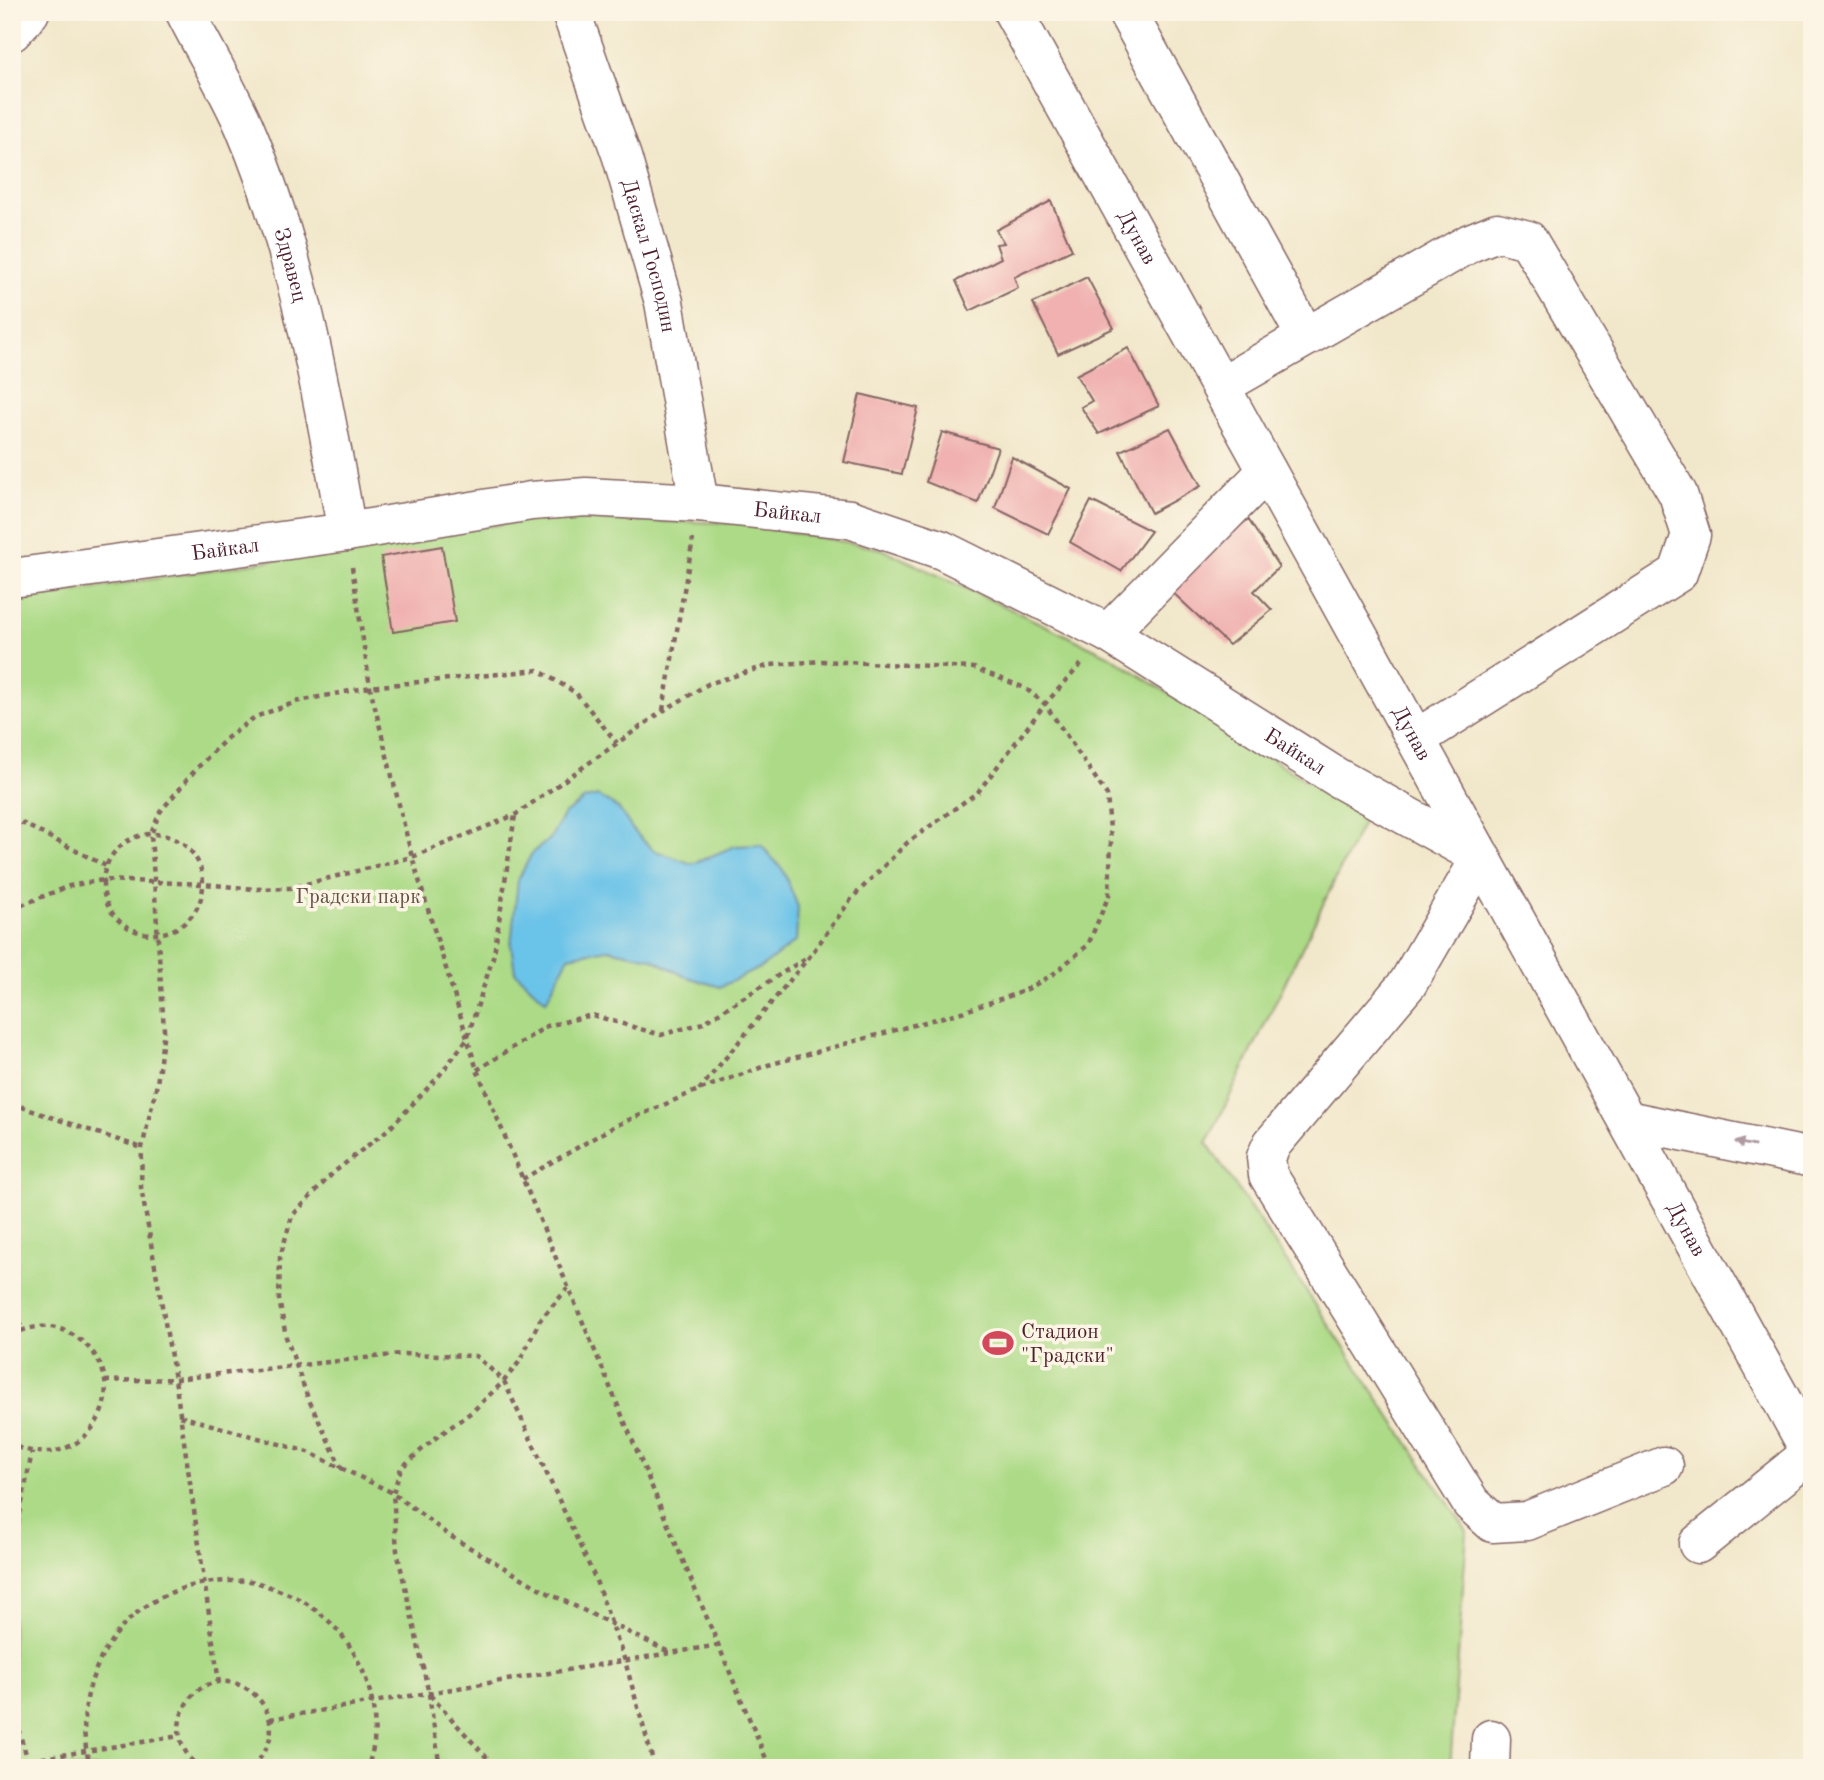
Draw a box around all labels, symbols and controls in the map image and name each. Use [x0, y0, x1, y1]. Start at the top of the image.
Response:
street label: Даскал Господин [617, 177, 678, 334]
street label: Дунав [1113, 207, 1160, 268]
street label: Здравец [269, 226, 310, 305]
street label: Байкал [752, 500, 822, 528]
street label: Байкал [190, 535, 260, 565]
street label: Дунав [1387, 703, 1434, 764]
street label: Байкал [1260, 725, 1329, 779]
park label: Градски парк [295, 887, 421, 908]
one-way arrow [1734, 1139, 1756, 1150]
street label: Дунав [1662, 1199, 1709, 1260]
place label: Стадион "Градски" [1021, 1322, 1114, 1367]
sports icon: Стадион "Градски" [981, 1326, 1015, 1360]

